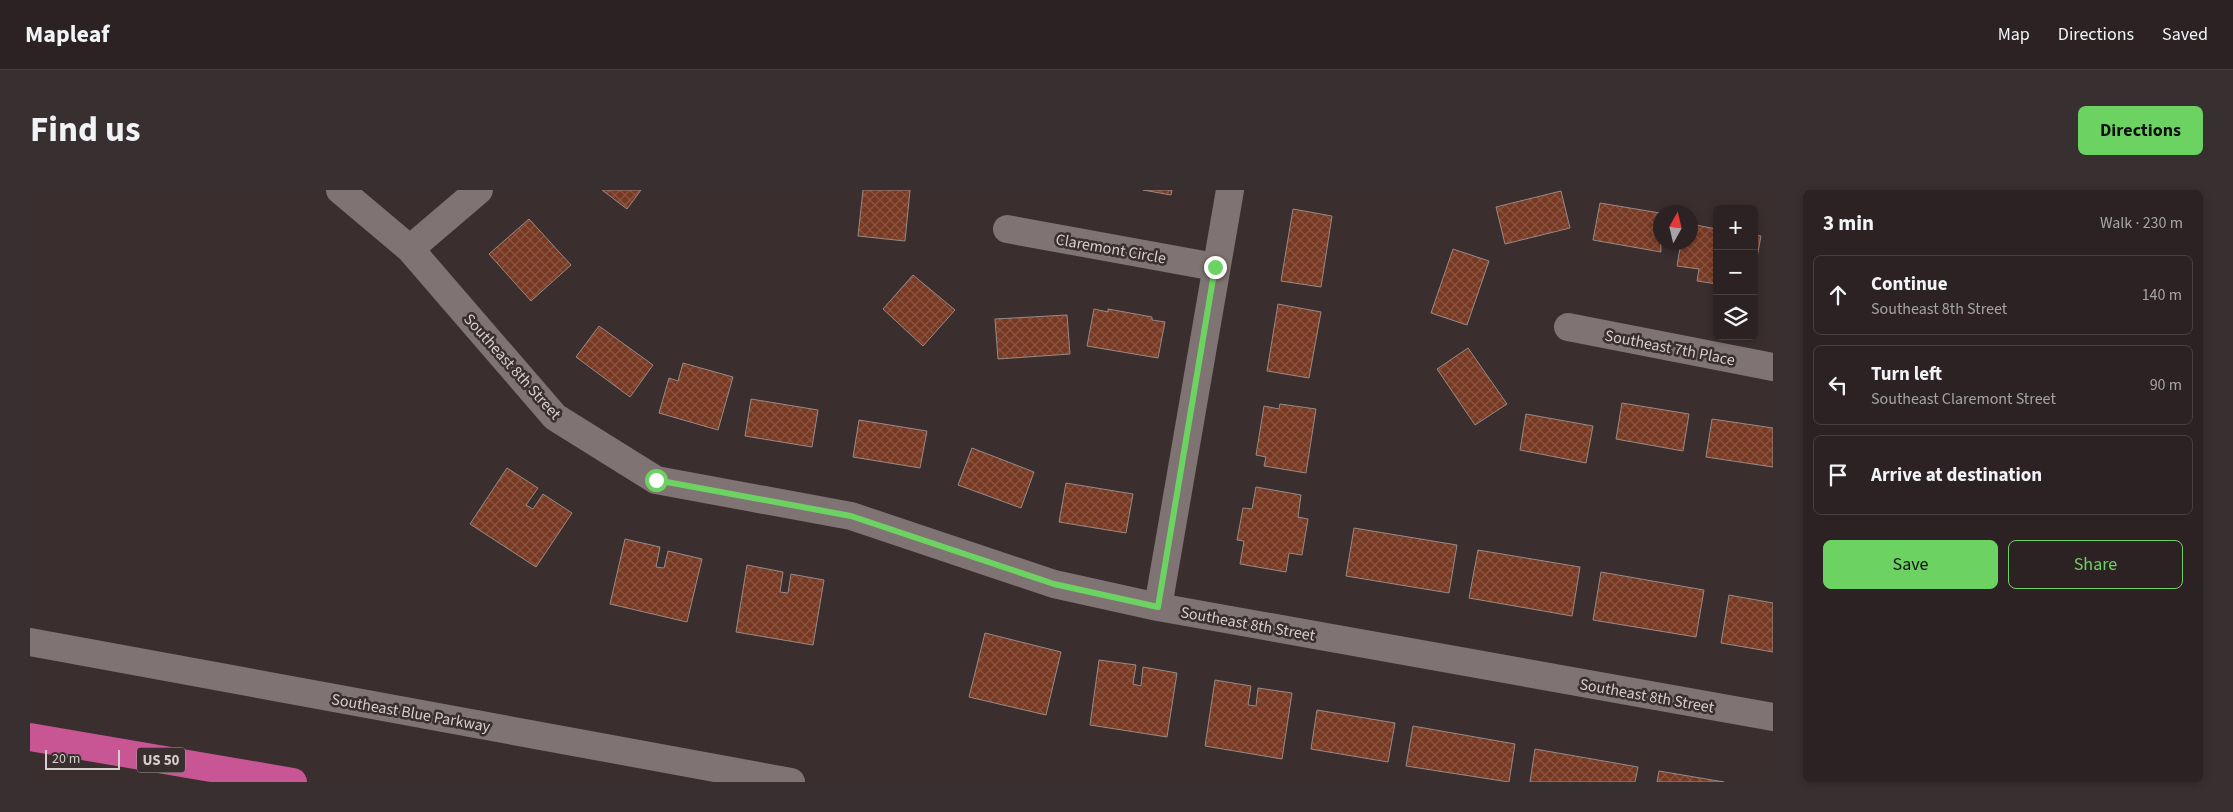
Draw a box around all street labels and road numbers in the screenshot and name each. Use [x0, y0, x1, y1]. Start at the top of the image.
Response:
street label: Claremont Circle [1054, 228, 1168, 270]
street label: Southeast 8th Street [459, 309, 566, 425]
street label: Southeast 7th Place [1603, 325, 1737, 371]
street label: Southeast 8th Street [1179, 601, 1317, 647]
street label: Southeast 8th Street [1578, 673, 1716, 719]
street label: Southeast Blue Parkway [330, 688, 492, 738]
road number: US 50 [137, 748, 185, 772]

